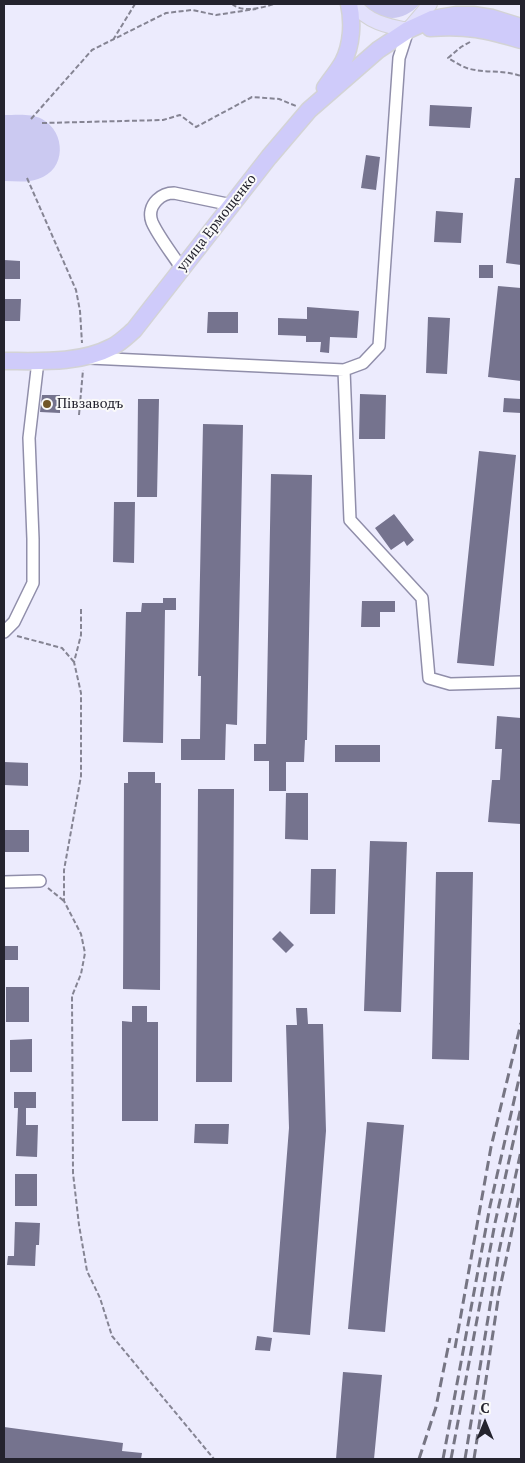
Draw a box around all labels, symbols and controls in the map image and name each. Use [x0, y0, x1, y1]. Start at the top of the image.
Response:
street label: улица Ермощенко [174, 171, 260, 275]
place label: Пiвзаводъ [57, 396, 123, 412]
marker: Пiвзаводъ [41, 398, 53, 410]
north arrow [460, 1398, 510, 1448]
text: С [480, 1398, 490, 1417]

